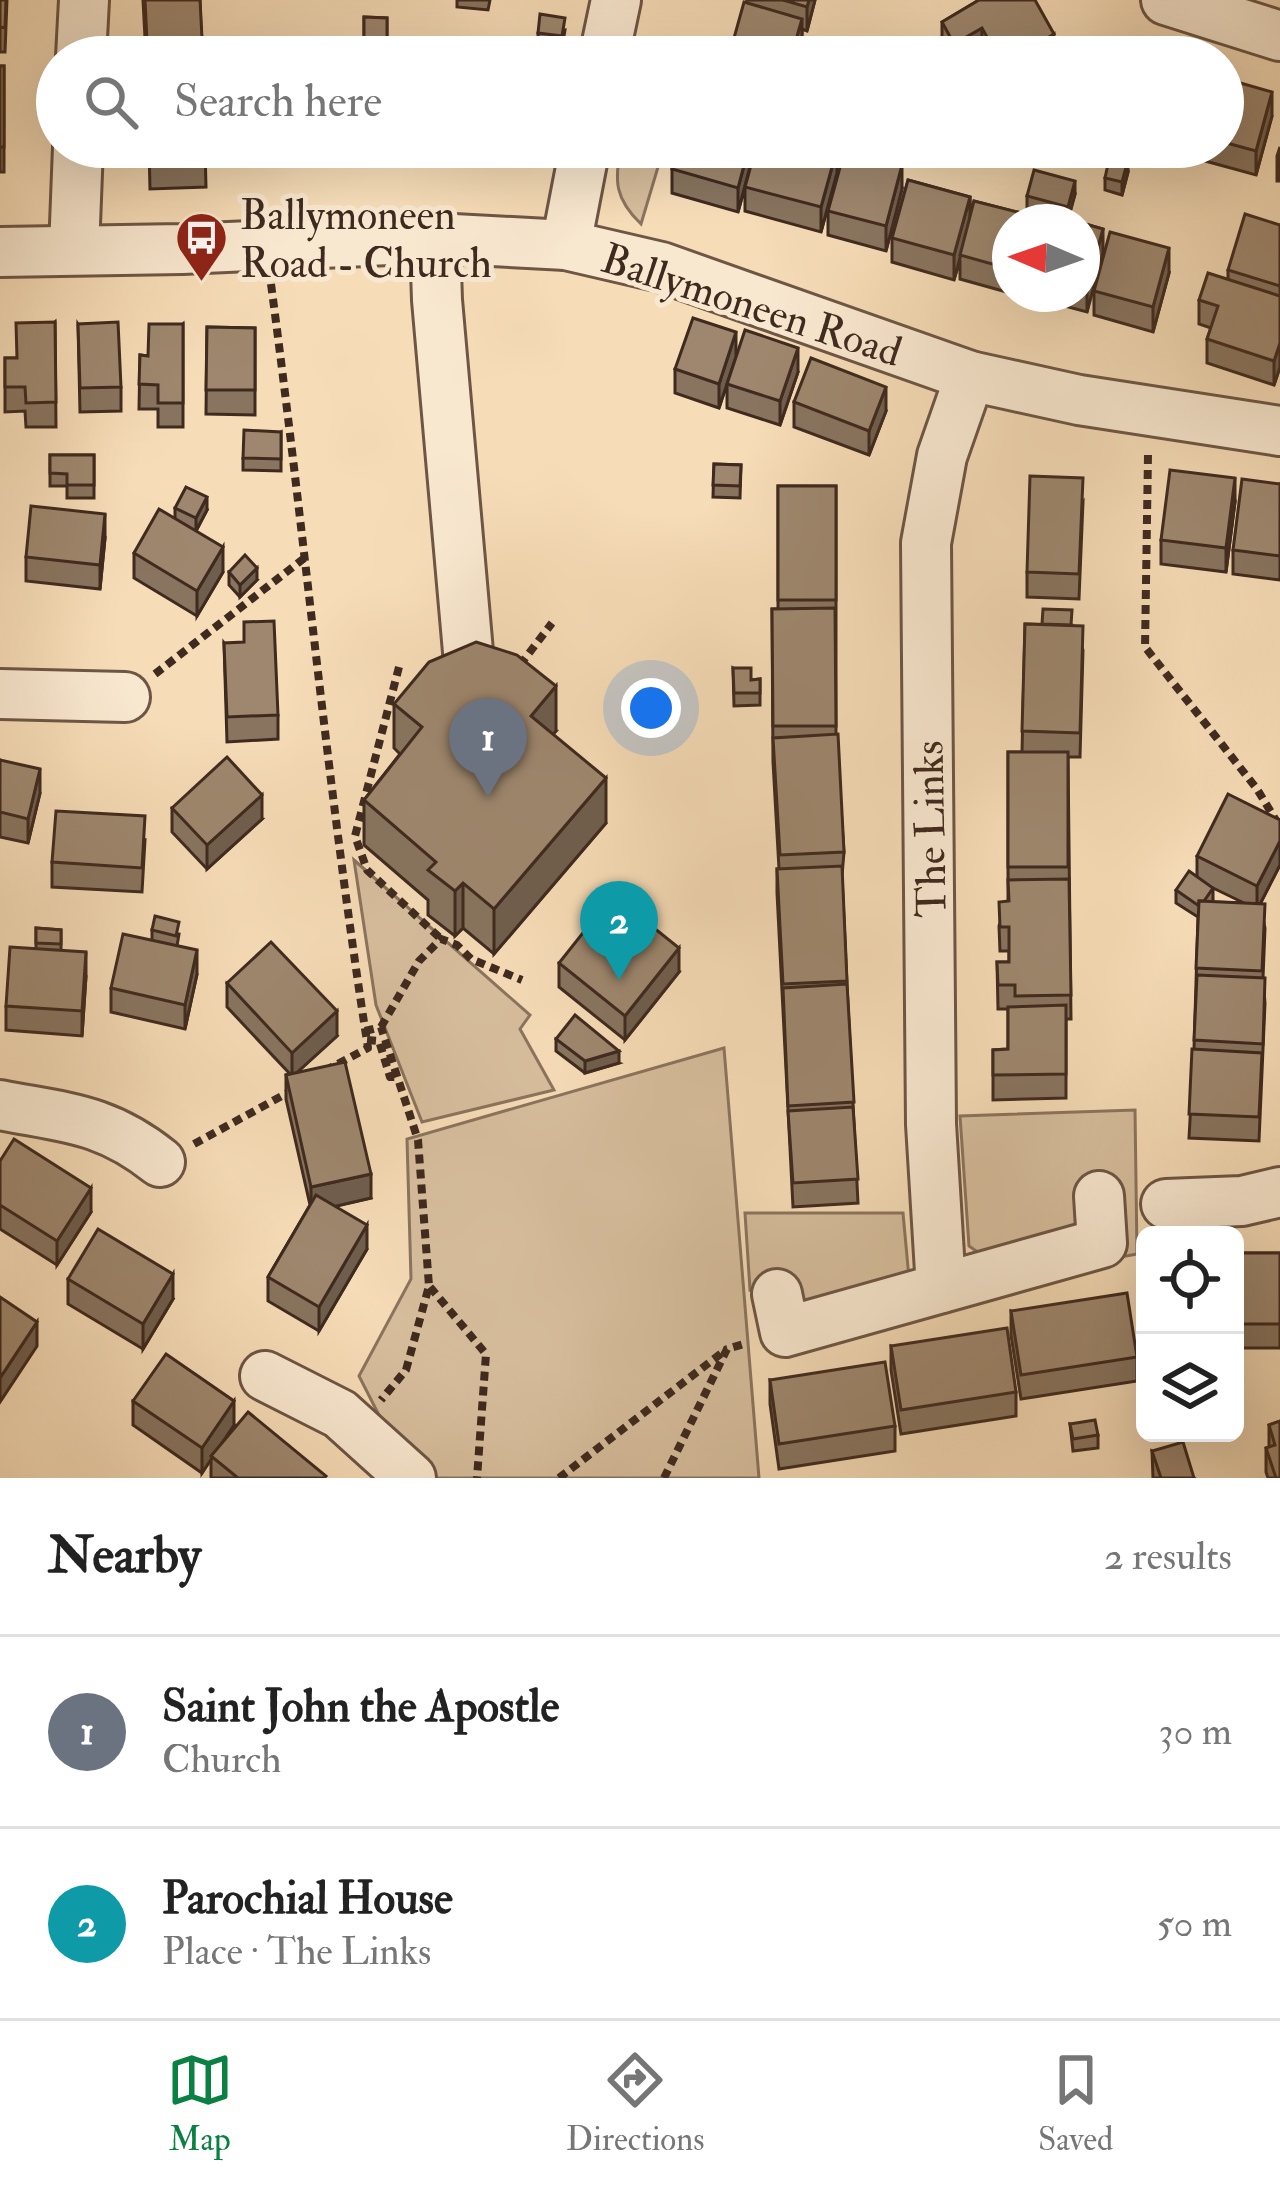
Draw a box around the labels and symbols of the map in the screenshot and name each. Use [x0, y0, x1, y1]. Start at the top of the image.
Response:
place label: Ballymoneen Road - Church [240, 190, 492, 290]
north arrow [992, 204, 1100, 312]
bus stop icon: Ballymoneen Road - Church [173, 210, 229, 284]
street label: Ballymoneen Road [595, 233, 908, 379]
your location [621, 678, 681, 738]
pin: 1 [449, 698, 527, 797]
street label: The Links [903, 740, 959, 918]
pin: 2 [580, 881, 658, 980]

